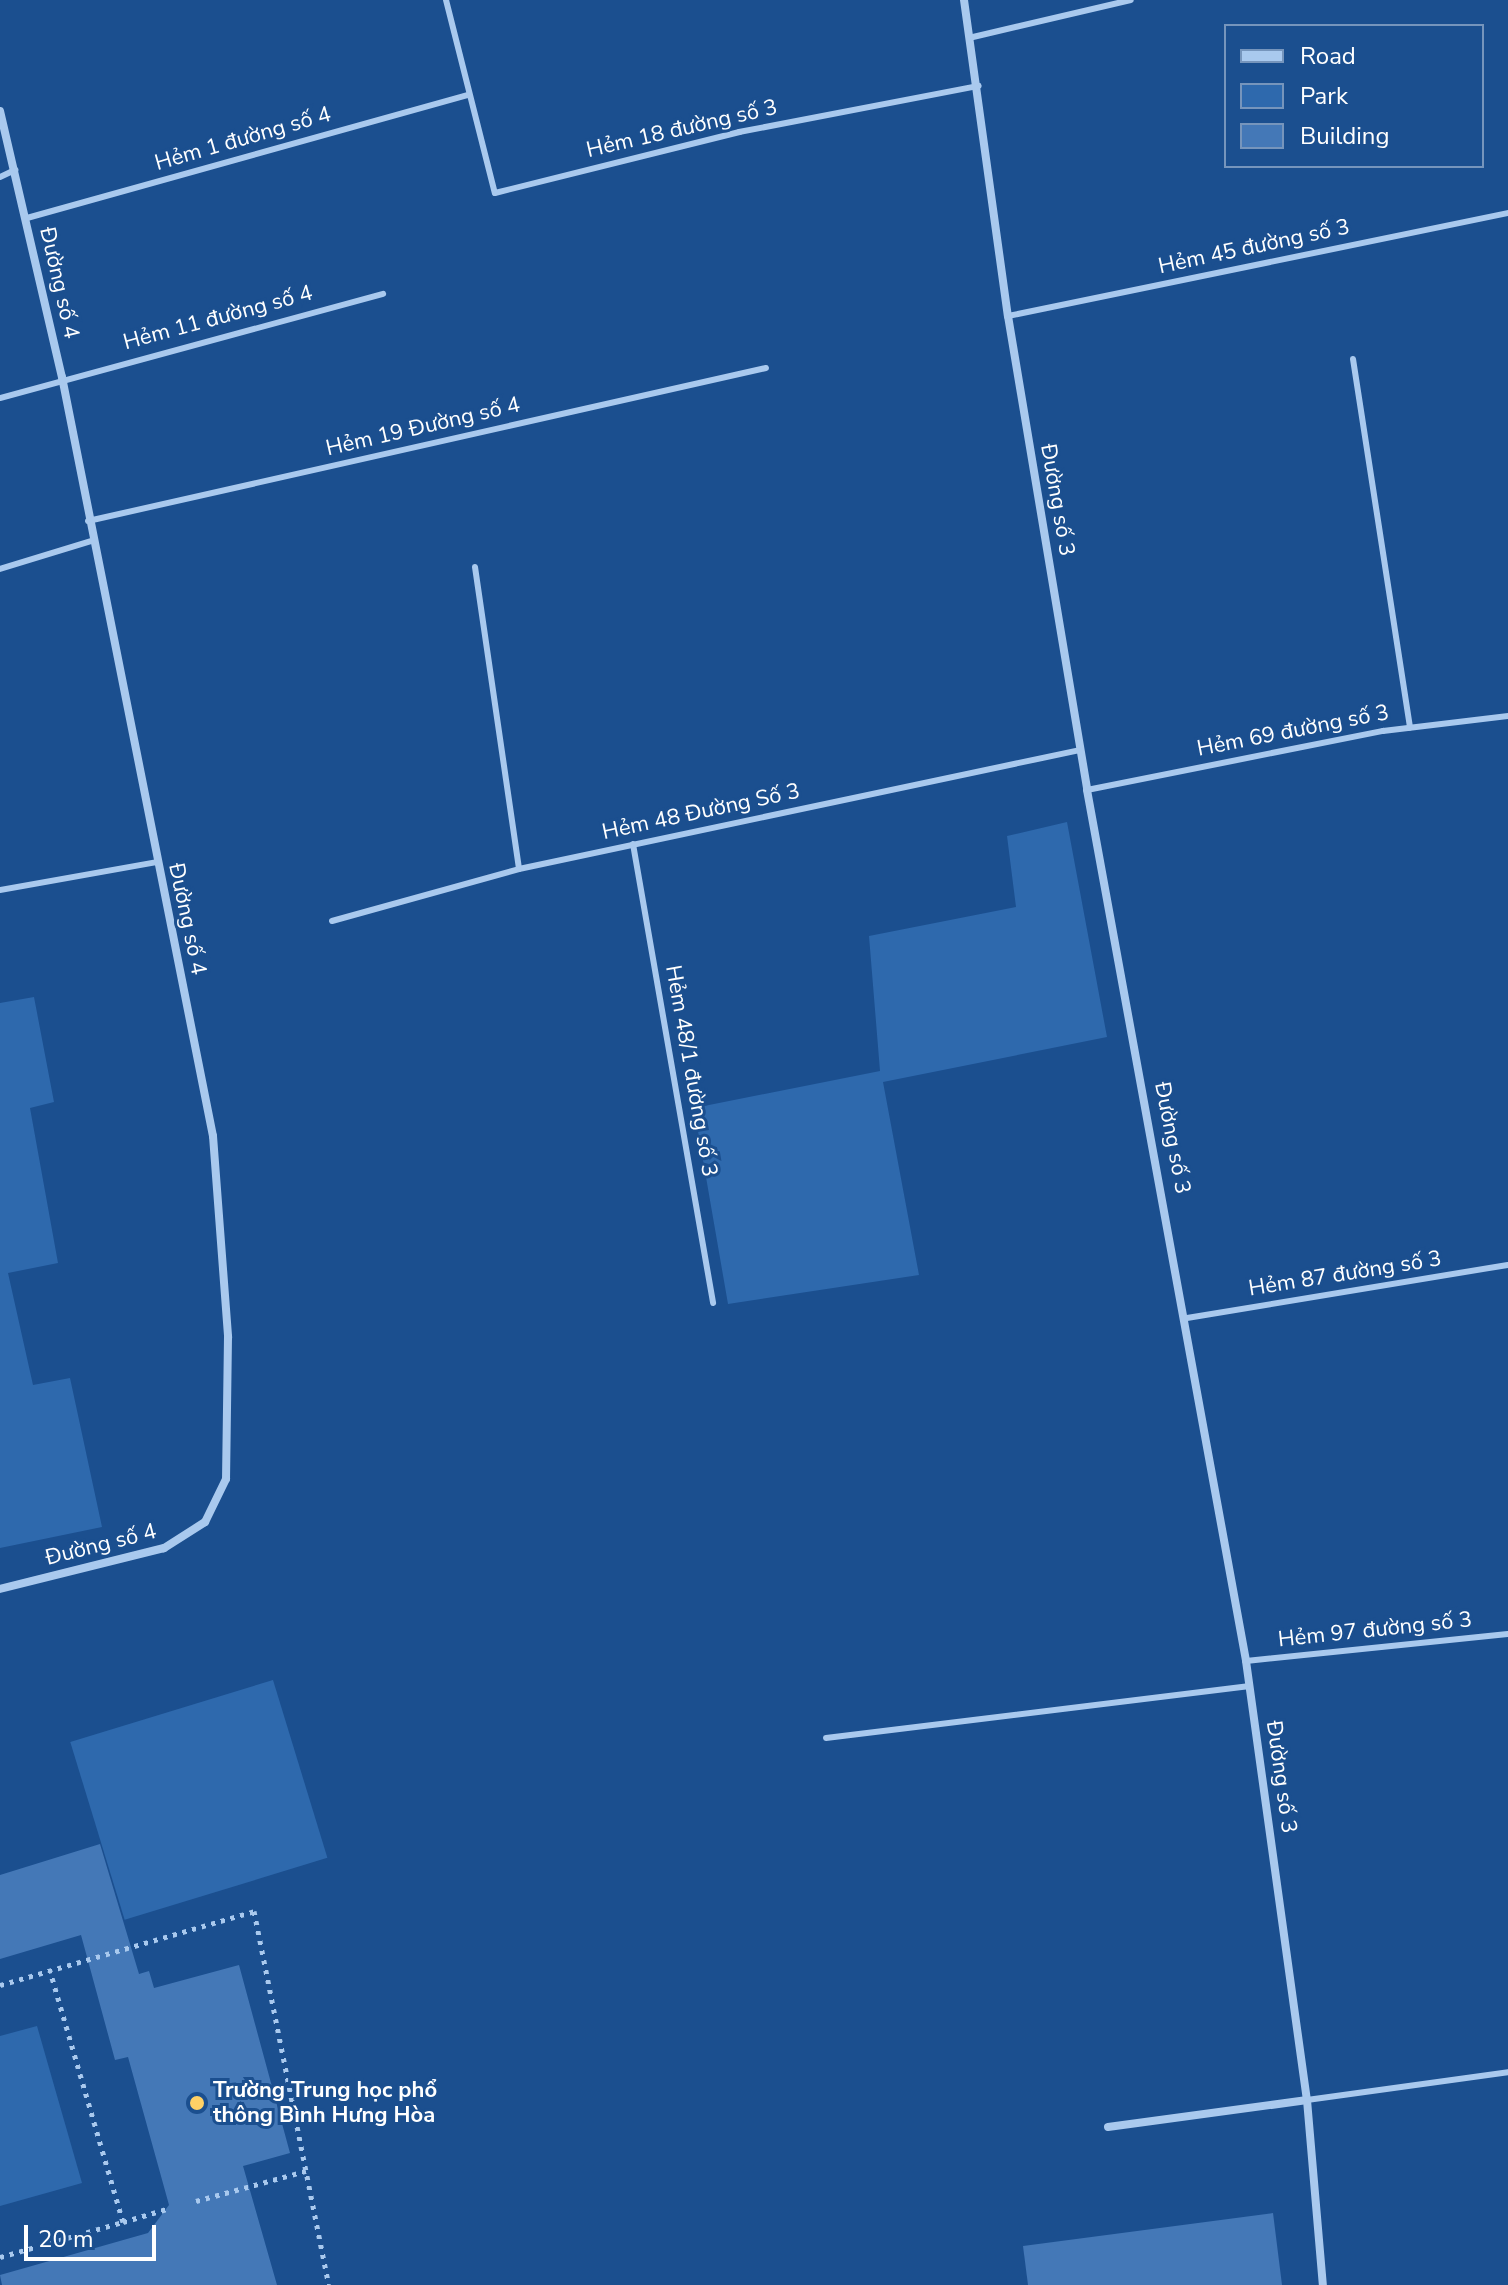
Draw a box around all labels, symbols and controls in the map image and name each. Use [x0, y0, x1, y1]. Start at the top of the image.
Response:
legend [1224, 24, 1484, 168]
text: Road [1300, 40, 1356, 72]
text: Park [1300, 80, 1348, 112]
street label: Hẻm 18 đường số 3 [584, 94, 780, 164]
street label: Hẻm 1 đường số 4 [152, 101, 334, 177]
text: Building [1300, 120, 1390, 152]
street label: Hẻm 45 đường số 3 [1156, 214, 1352, 280]
street label: Đường số 4 [33, 225, 85, 341]
street label: Hẻm 11 đường số 4 [120, 280, 316, 356]
street label: Hẻm 19 Đường số 4 [323, 392, 523, 462]
street label: Đường số 3 [1034, 442, 1080, 558]
street label: Hẻm 69 đường số 3 [1195, 699, 1391, 763]
street label: Hẻm 48 Đường Số 3 [600, 778, 802, 846]
street label: Đường số 4 [162, 861, 212, 977]
street label: Hẻm 48/1 đường số 3 [659, 963, 723, 1179]
street label: Đường số 3 [1148, 1080, 1196, 1196]
street label: Hẻm 87 đường số 3 [1247, 1246, 1443, 1302]
street label: Đường số 4 [43, 1518, 159, 1572]
street label: Hẻm 97 đường số 3 [1277, 1607, 1473, 1653]
street label: Đường số 3 [1260, 1719, 1302, 1835]
place label: Trường Trung học phổ thông Bình Hưng Hòa [213, 2077, 437, 2128]
marker: Trường Trung học phổ thông Bình Hưng Hòa [188, 2094, 206, 2112]
scale bar [28, 2209, 160, 2259]
text: 20 m [38, 2223, 94, 2255]

